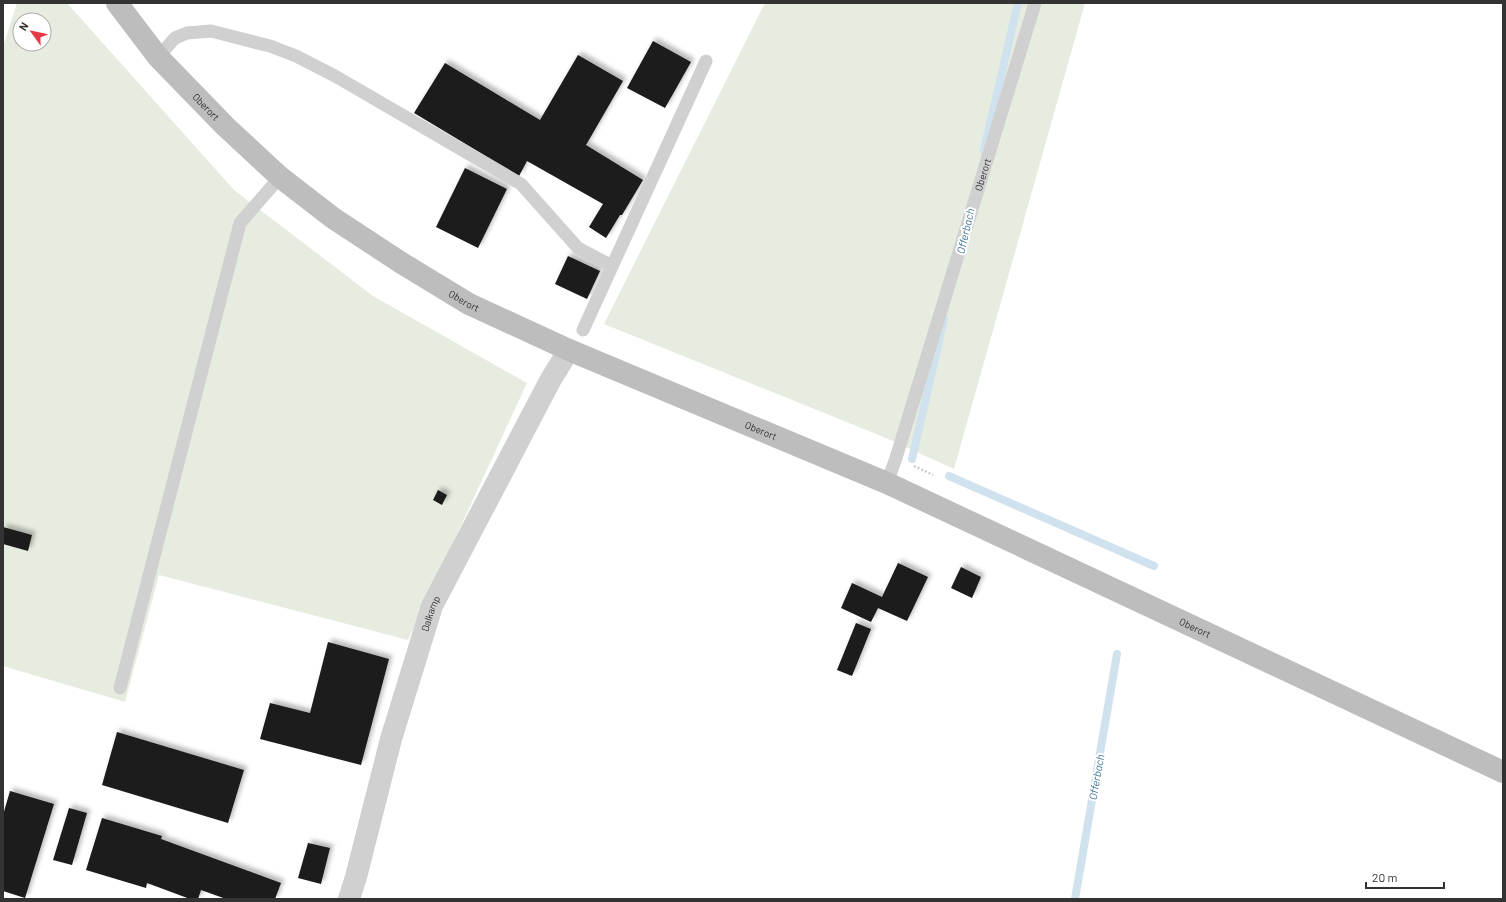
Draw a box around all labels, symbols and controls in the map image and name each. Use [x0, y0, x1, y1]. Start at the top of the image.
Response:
north arrow [12, 12, 52, 52]
text: N [16, 20, 31, 33]
street label: Oberort [190, 90, 222, 123]
street label: Oberort [972, 156, 993, 192]
water label: Offerbach [953, 207, 977, 255]
street label: Oberort [447, 287, 482, 314]
street label: Oberort [743, 418, 779, 442]
street label: Dalkamp [419, 593, 442, 633]
street label: Oberort [1177, 615, 1213, 640]
water label: Offerbach [1086, 753, 1106, 801]
scale bar [1366, 864, 1444, 890]
text: 20 m [1372, 870, 1398, 884]

